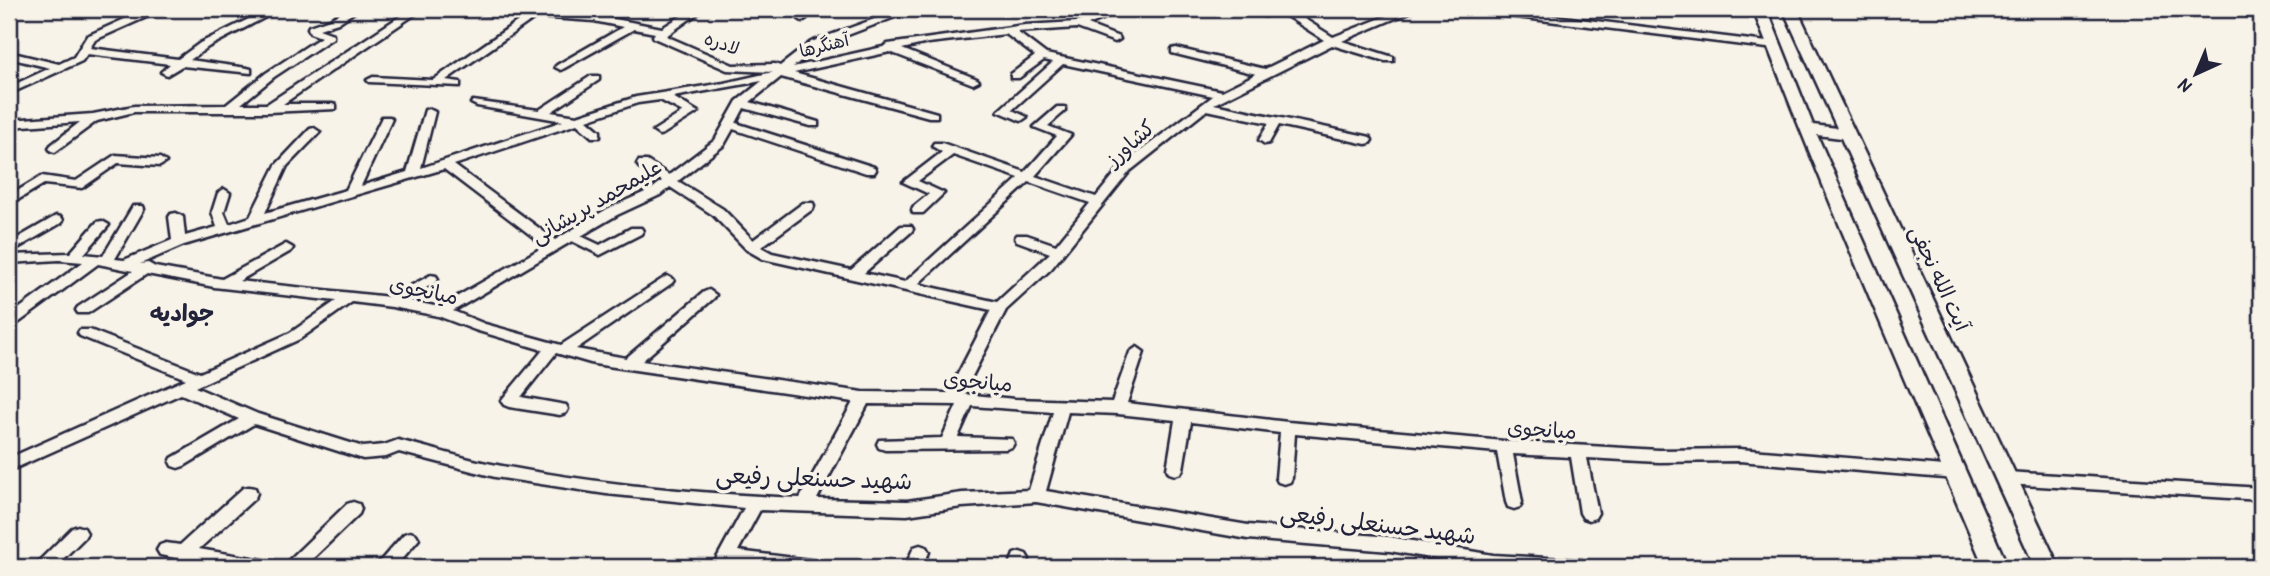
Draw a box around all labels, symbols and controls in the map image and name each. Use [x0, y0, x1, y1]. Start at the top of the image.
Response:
street label: لادره [701, 25, 743, 61]
street label: آهنگرها [797, 26, 853, 63]
north arrow [2162, 38, 2232, 108]
text: N [2172, 73, 2197, 99]
street label: کشاورز [1097, 113, 1161, 174]
street label: علیمحمد پریشانی [525, 152, 667, 250]
street label: آیت الله نجفی [1903, 220, 1978, 336]
street label: میانجوی [387, 269, 461, 311]
district label: جوادیه [150, 297, 214, 328]
street label: میانجوی [942, 364, 1014, 398]
street label: میانجوی [1506, 412, 1578, 446]
street label: شهید حسنعلی رفیعی [715, 458, 913, 496]
street label: شهید حسنعلی رفیعی [1278, 495, 1478, 551]

